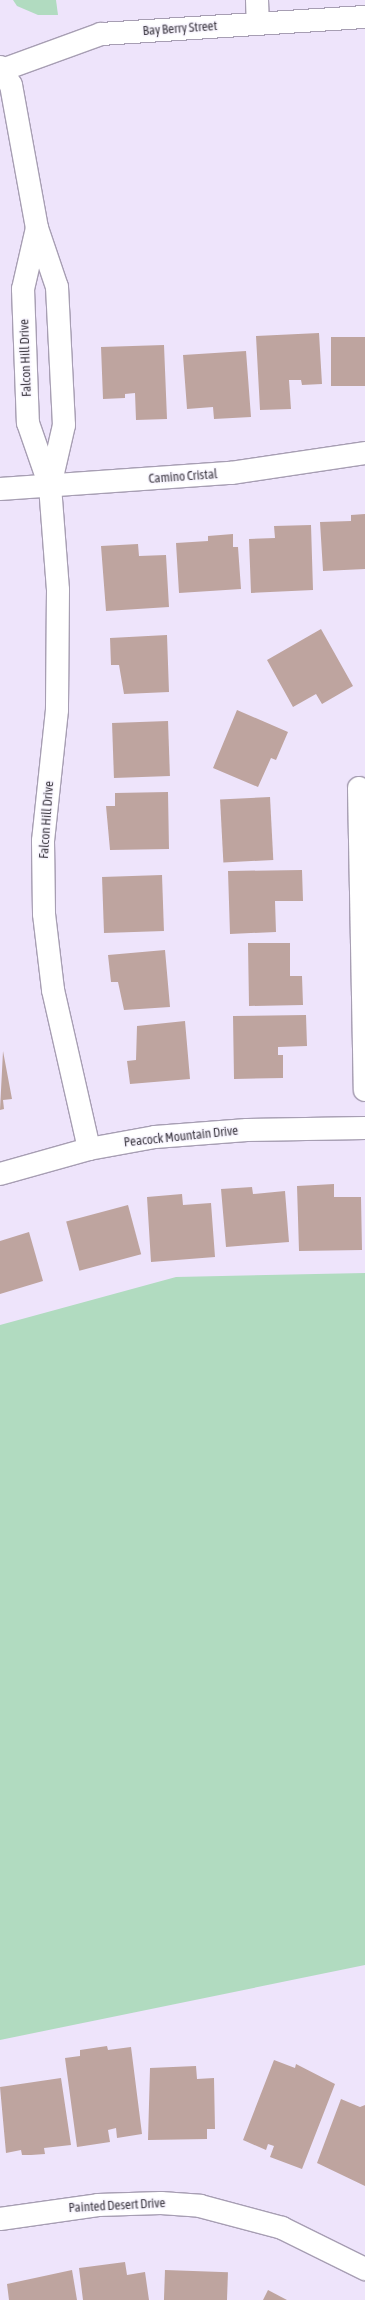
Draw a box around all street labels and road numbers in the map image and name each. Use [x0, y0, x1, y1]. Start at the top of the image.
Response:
street label: Bay Berry Street [142, 19, 218, 39]
street label: Falcon Hill Drive [17, 319, 35, 397]
street label: Camino Cristal [148, 467, 218, 487]
street label: Falcon Hill Drive [37, 781, 57, 859]
street label: Peacock Mountain Drive [123, 1123, 239, 1151]
street label: Painted Desert Drive [68, 2196, 166, 2216]

